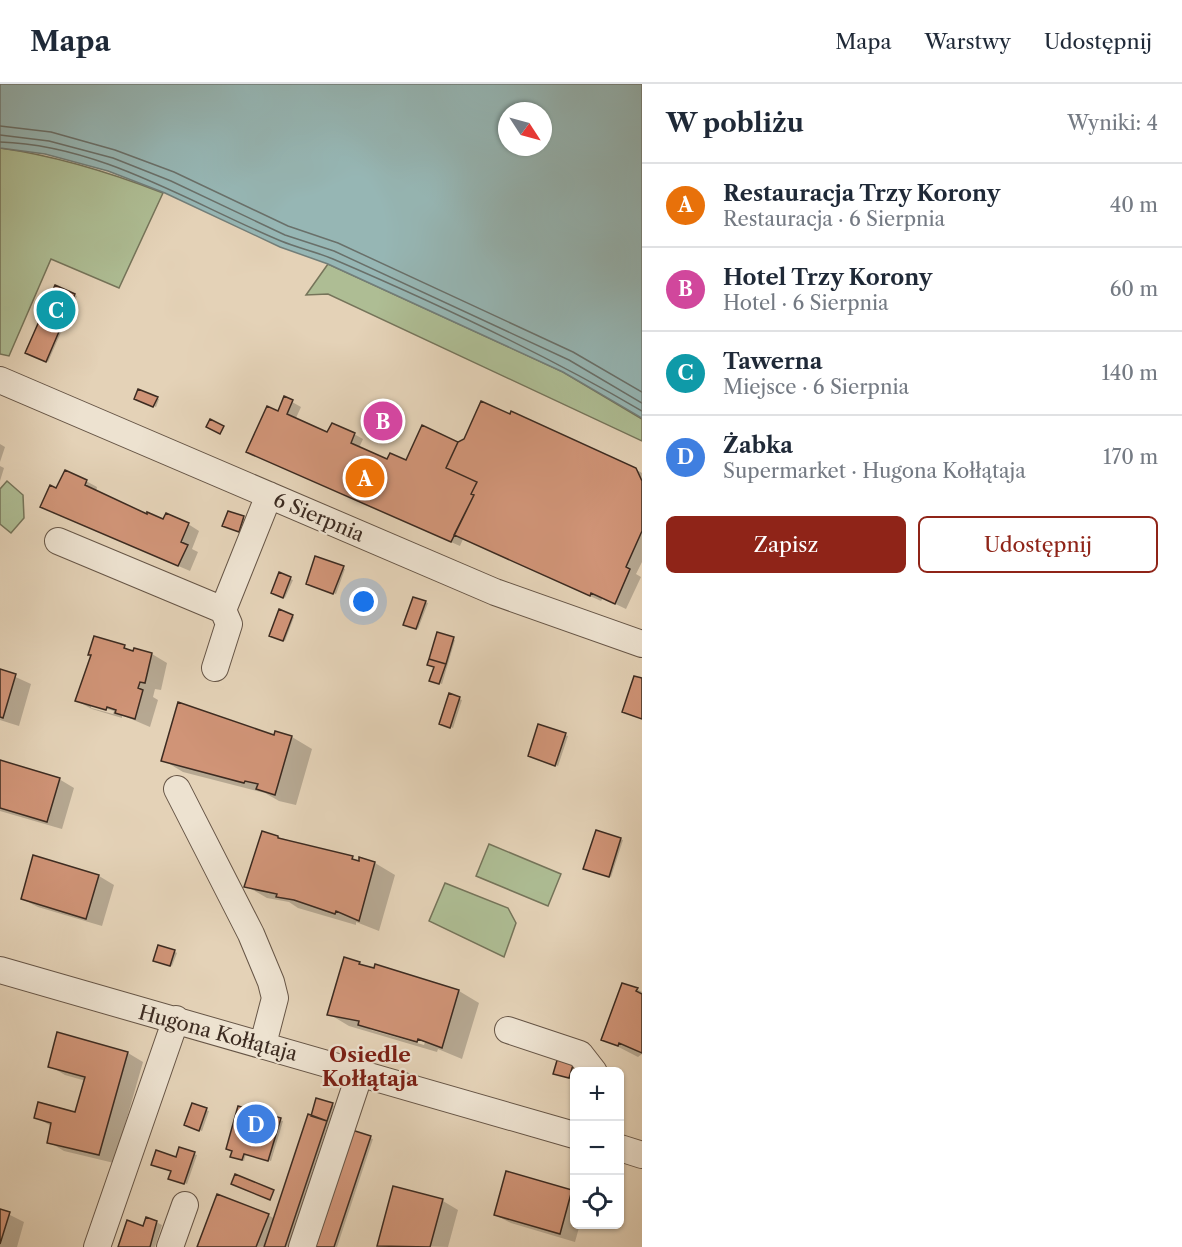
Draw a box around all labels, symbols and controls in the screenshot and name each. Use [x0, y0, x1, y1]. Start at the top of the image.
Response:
text: Mapa [30, 24, 111, 58]
text: Mapa [835, 29, 891, 54]
text: Warstwy [924, 29, 1011, 54]
text: Udostępnij [1044, 29, 1152, 54]
north arrow [498, 102, 552, 156]
text: W pobliżu [666, 107, 804, 139]
text: Wyniki: 4 [1067, 111, 1158, 135]
text: Restauracja Trzy Korony [723, 180, 1000, 207]
text: A [678, 193, 693, 217]
text: 40 m [1110, 193, 1158, 217]
text: Restauracja · 6 Sierpnia [723, 207, 945, 231]
text: Hotel Trzy Korony [723, 264, 932, 291]
text: B [678, 277, 693, 301]
text: 60 m [1110, 277, 1158, 301]
pin: C [36, 288, 76, 332]
text: Hotel · 6 Sierpnia [723, 291, 889, 315]
text: Tawerna [723, 348, 823, 375]
text: C [677, 361, 694, 385]
text: 140 m [1101, 361, 1158, 385]
text: Miejsce · 6 Sierpnia [723, 375, 909, 399]
pin: B [364, 398, 403, 444]
text: Żabka [723, 432, 793, 459]
text: D [677, 445, 694, 469]
text: 170 m [1103, 445, 1158, 469]
pin: A [346, 456, 385, 500]
text: Supermarket · Hugona Kołłątaja [723, 459, 1026, 483]
street label: 6 Sierpnia [270, 487, 368, 547]
button: Zapisz [666, 516, 906, 573]
button: Udostępnij [918, 516, 1158, 573]
your location [349, 587, 378, 616]
street label: Hugona Kołłątaja [136, 1000, 301, 1066]
district label: Osiedle Kołłątaja [322, 1042, 419, 1091]
map controls [570, 1067, 624, 1229]
button: + [570, 1067, 624, 1121]
pin: D [236, 1102, 276, 1146]
button: − [570, 1121, 624, 1175]
button: locate [570, 1175, 624, 1229]

